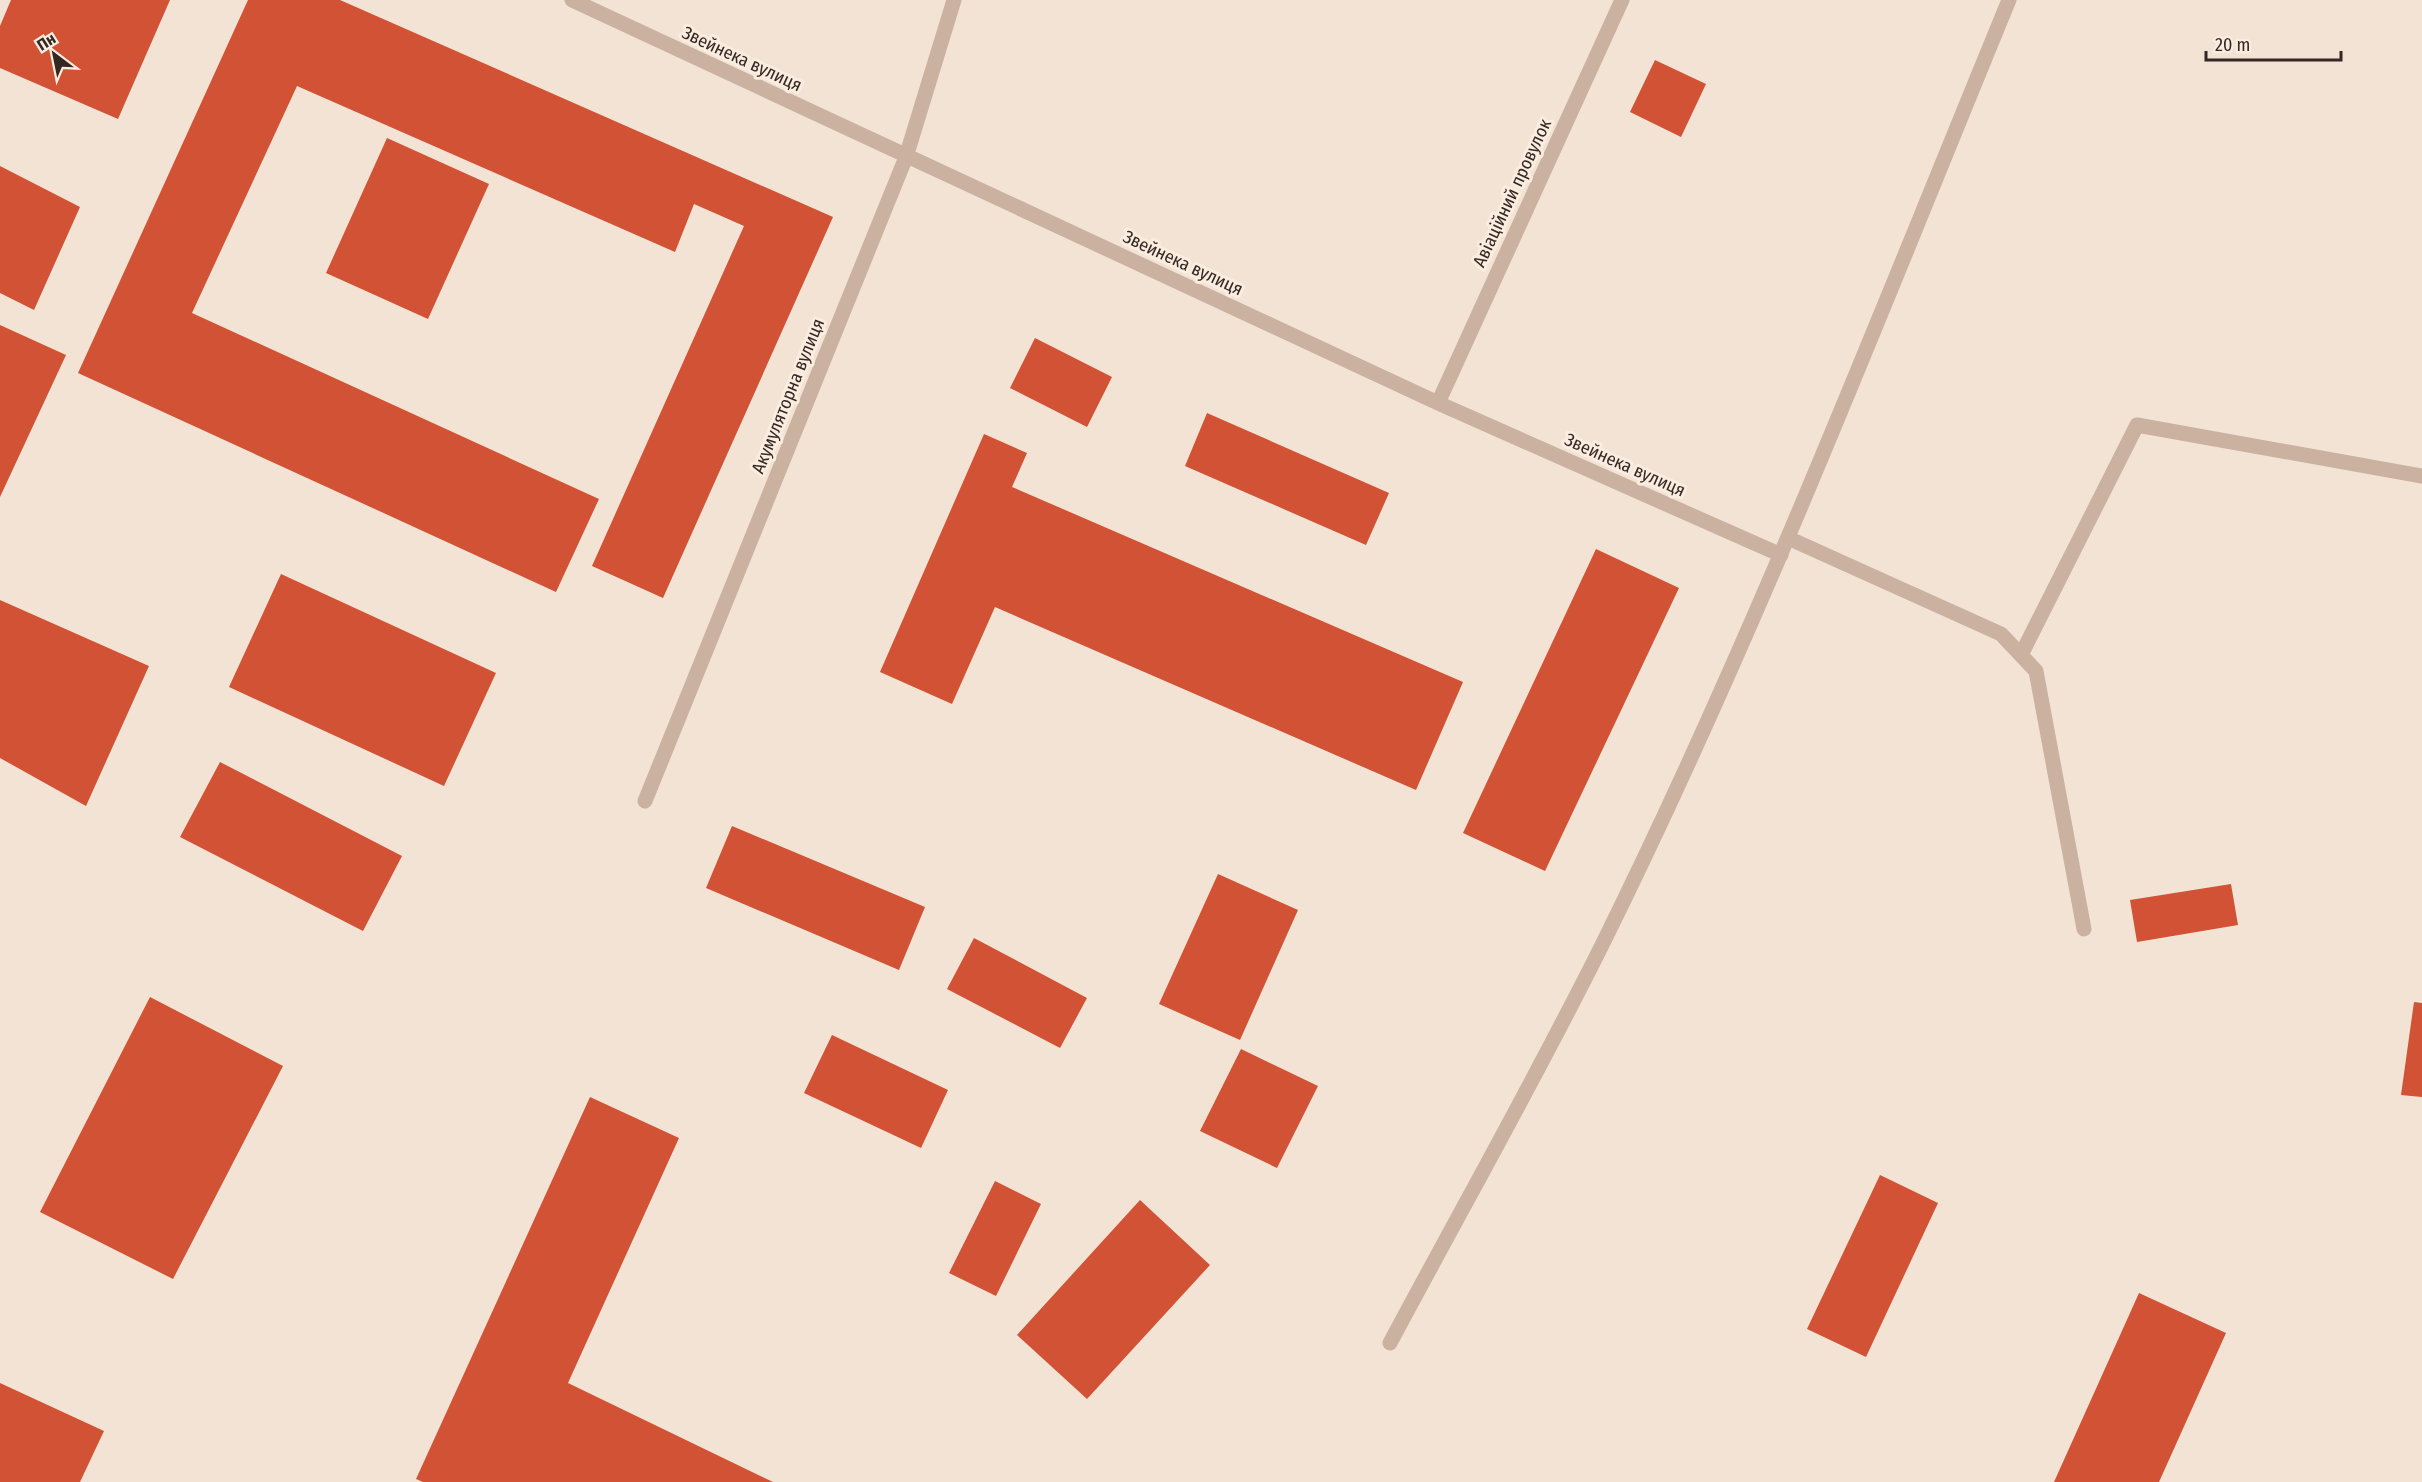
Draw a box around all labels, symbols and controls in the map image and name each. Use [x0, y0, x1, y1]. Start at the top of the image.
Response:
street label: Звейнека вулиця [679, 22, 805, 96]
north arrow [24, 24, 84, 84]
scale bar [2206, 24, 2341, 62]
text: Пн [34, 29, 59, 55]
text: 20 m [2215, 34, 2250, 56]
street label: Авіаційний провулок [1468, 115, 1556, 271]
street label: Звейнека вулиця [1120, 226, 1246, 300]
street label: Акумуляторна вулиця [747, 315, 829, 477]
street label: Звейнека вулиця [1561, 429, 1689, 501]

